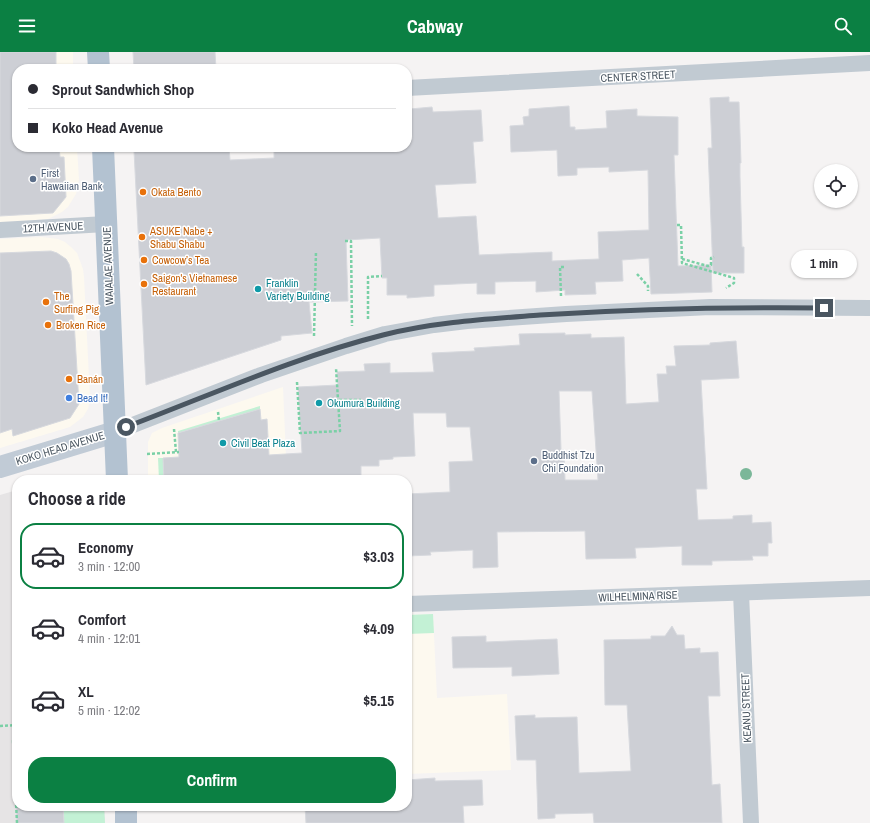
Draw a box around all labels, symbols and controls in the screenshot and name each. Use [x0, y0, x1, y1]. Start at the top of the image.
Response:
text: Cabway [407, 14, 463, 39]
icon: menu [16, 15, 38, 37]
icon: search [832, 15, 854, 37]
street label: CENTER STREET [600, 67, 676, 85]
text: Sprout Sandwhich Shop [52, 79, 194, 100]
text: Koko Head Avenue [52, 117, 163, 138]
map controls [814, 164, 858, 208]
button: locate [814, 164, 858, 208]
place label: First Hawaiian Bank [41, 166, 103, 193]
marker: First Hawaiian Bank [28, 174, 38, 184]
place label: Okata Bento [151, 185, 201, 199]
marker: Okata Bento [138, 187, 148, 197]
street label: 12TH AVENUE [22, 218, 84, 236]
place label: ASUKE Nabe + Shabu Shabu [149, 224, 212, 251]
street label: WAIALAE AVENUE [100, 227, 116, 305]
marker: ASUKE Nabe + Shabu Shabu [137, 232, 147, 242]
callout: 1 min [791, 250, 857, 278]
place label: Cowcow’s Tea [152, 253, 209, 267]
marker: Cowcow’s Tea [139, 255, 149, 265]
text: 1 min [810, 255, 838, 272]
place label: Saigon's Vietnamese Restaurant [152, 271, 237, 298]
place label: Franklin Variety Building [266, 276, 330, 303]
marker: Saigon's Vietnamese Restaurant [139, 279, 149, 289]
marker: Franklin Variety Building [253, 284, 263, 294]
place label: The Surfing Pig [54, 289, 99, 316]
marker: The Surfing Pig [41, 297, 51, 307]
route end [815, 299, 833, 317]
place label: Broken Rice [56, 318, 106, 332]
marker: Broken Rice [43, 320, 53, 330]
place label: Banán [77, 372, 103, 386]
marker: Banán [64, 374, 74, 384]
place label: Bead It! [77, 391, 108, 405]
marker: Bead It! [64, 393, 74, 403]
place label: Okumura Building [327, 396, 400, 410]
marker: Okumura Building [314, 398, 324, 408]
route start [117, 418, 135, 436]
street label: KOKO HEAD AVENUE [14, 428, 106, 468]
place label: Civil Beat Plaza [231, 436, 295, 450]
marker: Civil Beat Plaza [218, 438, 228, 448]
place label: Buddhist Tzu Chi Foundation [542, 448, 604, 475]
marker: Buddhist Tzu Chi Foundation [529, 456, 539, 466]
text: Choose a ride [28, 486, 126, 511]
text: Economy [78, 537, 133, 558]
icon: car [30, 538, 66, 574]
text: $3.03 [363, 546, 394, 567]
text: 3 min · 12:00 [78, 558, 140, 575]
street label: WILHELMINA RISE [598, 588, 678, 604]
text: Comfort [78, 609, 126, 630]
icon: car [30, 610, 66, 646]
text: $4.09 [363, 618, 394, 639]
text: 4 min · 12:01 [78, 630, 140, 647]
street label: KEANU STREET [738, 673, 754, 743]
text: XL [78, 681, 94, 702]
icon: car [30, 682, 66, 718]
text: $5.15 [363, 690, 394, 711]
text: 5 min · 12:02 [78, 702, 140, 719]
button: Confirm [28, 757, 396, 803]

